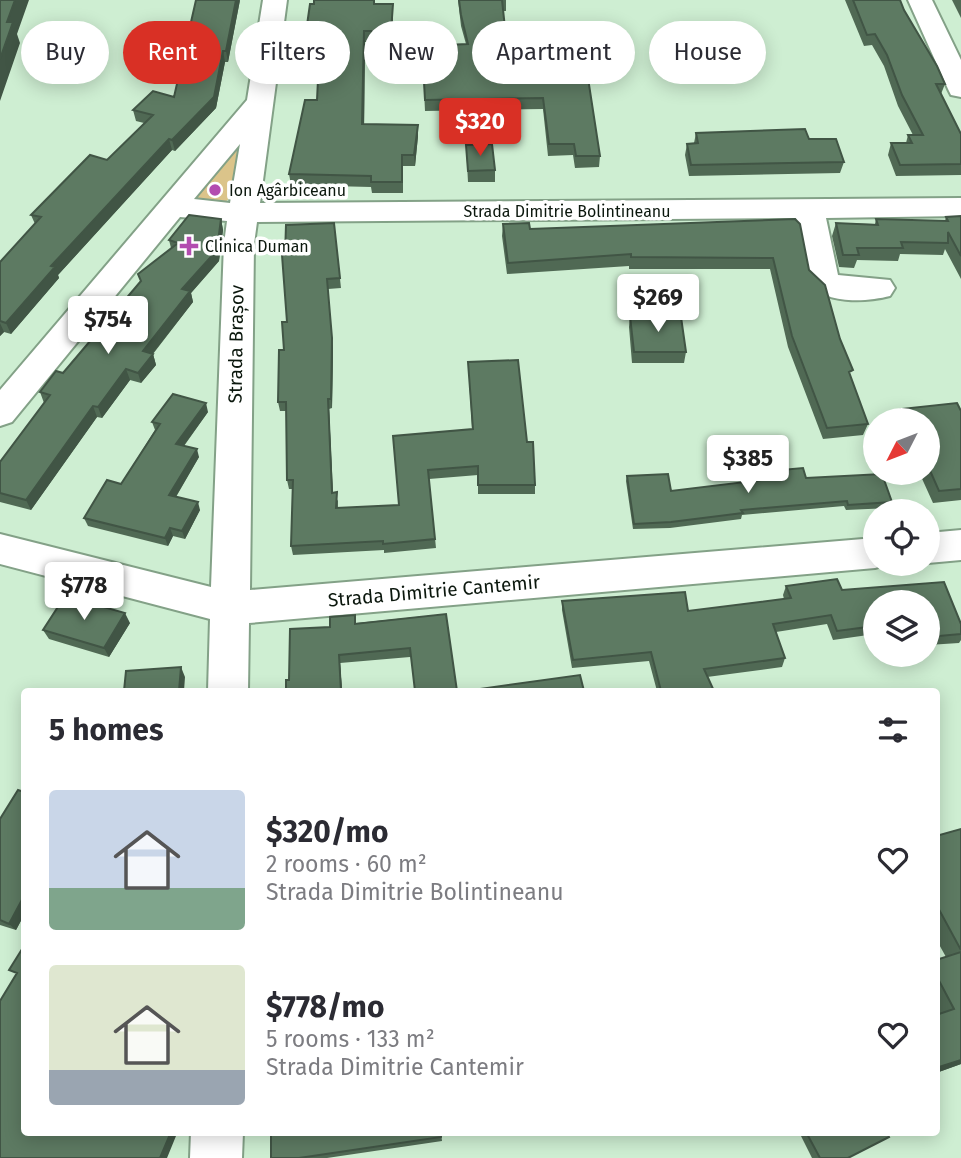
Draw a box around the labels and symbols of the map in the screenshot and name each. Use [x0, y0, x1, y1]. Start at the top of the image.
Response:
pin: $320 [439, 99, 521, 158]
place label: Ion Agârbiceanu [229, 181, 346, 200]
marker: Ion Agârbiceanu [207, 182, 223, 198]
street label: Strada Dimitrie Bolintineanu [463, 202, 671, 221]
marker: Clinica Duman [179, 236, 199, 256]
place label: Clinica Duman [205, 237, 309, 256]
pin: $269 [617, 274, 699, 334]
street label: Strada Brașov [223, 284, 250, 403]
pin: $754 [67, 296, 149, 356]
north arrow [863, 408, 940, 485]
pin: $385 [707, 435, 789, 495]
pin: $778 [43, 562, 125, 622]
street label: Strada Dimitrie Cantemir [327, 570, 542, 612]

